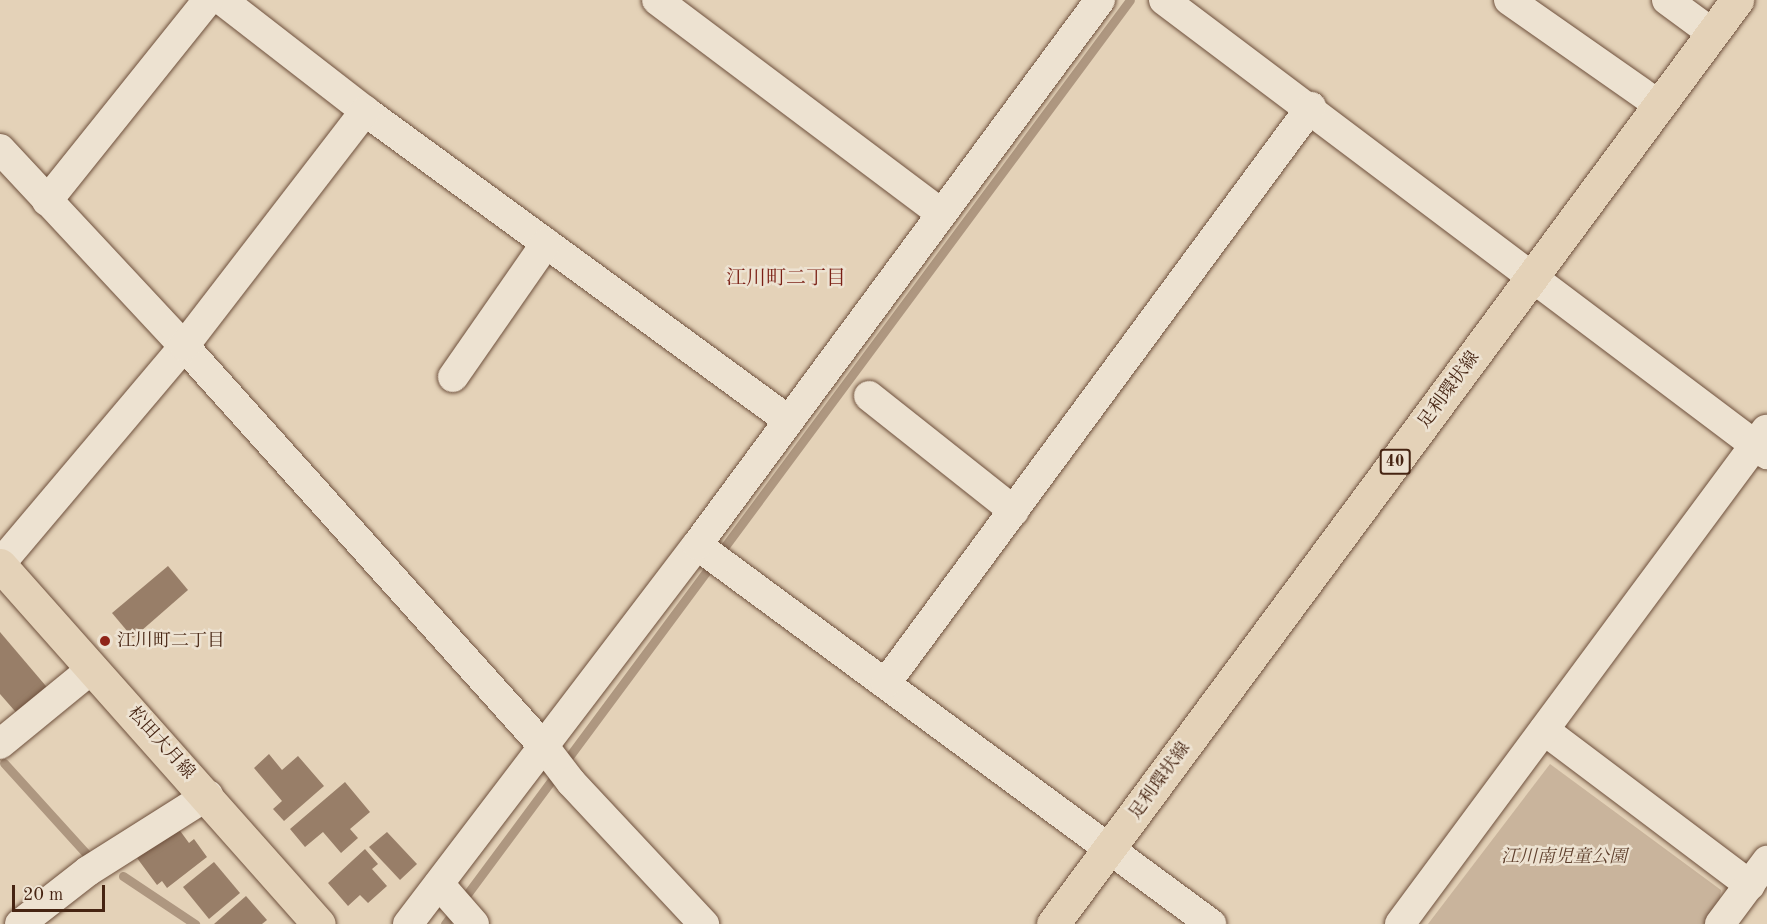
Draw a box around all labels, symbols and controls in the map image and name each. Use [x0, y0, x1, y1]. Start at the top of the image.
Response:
district label: 江川町二丁目 [726, 267, 846, 291]
street label: 足利環状線 [1414, 347, 1484, 433]
road number: 40 [1378, 449, 1412, 475]
place label: 江川町二丁目 [117, 630, 225, 652]
marker: 江川町二丁目 [98, 634, 112, 648]
street label: 松田大月線 [123, 702, 199, 784]
street label: 足利環状線 [1125, 738, 1195, 824]
park label: 江川南児童公園 [1501, 846, 1627, 868]
scale bar [15, 873, 108, 911]
text: 20 m [23, 886, 63, 904]

